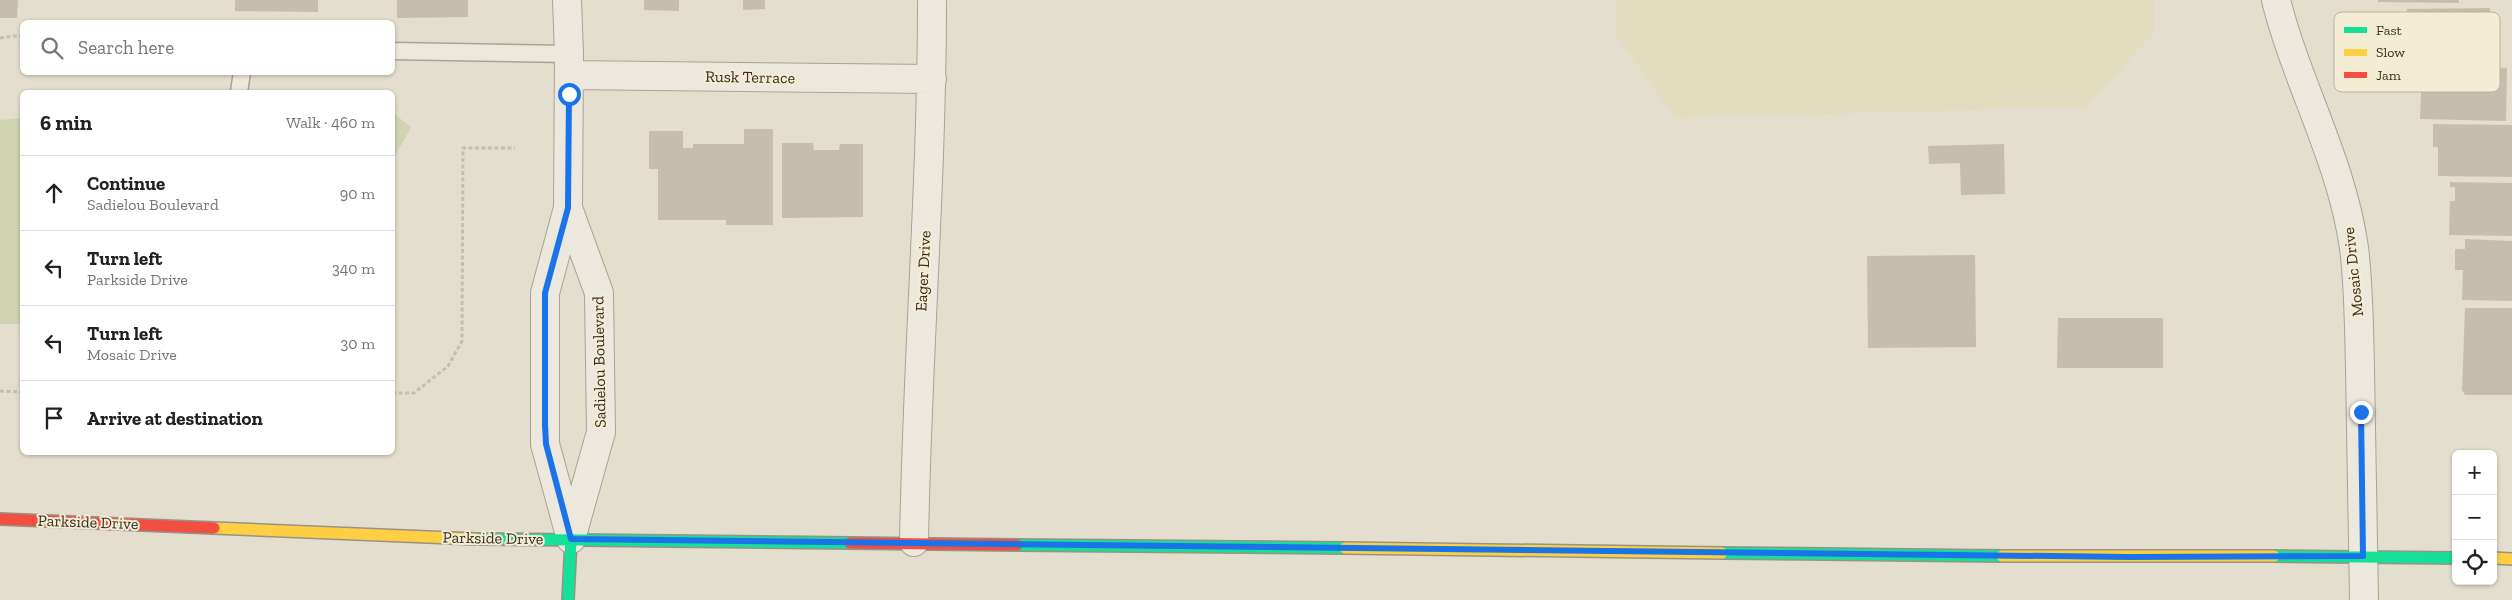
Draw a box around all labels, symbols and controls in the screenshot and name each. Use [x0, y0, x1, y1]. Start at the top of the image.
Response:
legend [2334, 12, 2500, 92]
search box [20, 20, 395, 75]
text: Fast [2376, 22, 2403, 39]
icon: search [38, 34, 66, 62]
text: Search here [78, 36, 174, 59]
text: Slow [2376, 44, 2405, 61]
street label: Rusk Terrace [705, 67, 795, 87]
text: Jam [2376, 67, 2401, 84]
route start [558, 83, 581, 106]
text: 6 min [40, 110, 92, 135]
text: Walk · 460 m [286, 113, 375, 132]
text: Continue [87, 172, 165, 195]
icon: ahead [40, 179, 68, 207]
text: 90 m [340, 184, 375, 203]
text: Sadielou Boulevard [87, 195, 219, 214]
street label: Mosaic Drive [2339, 226, 2367, 318]
street label: Eager Drive [911, 230, 935, 312]
text: Turn left [87, 247, 162, 270]
icon: left [40, 254, 68, 282]
text: 340 m [332, 259, 375, 278]
text: Parkside Drive [87, 270, 188, 289]
street label: Sadielou Boulevard [588, 296, 610, 428]
text: Turn left [87, 322, 162, 345]
icon: left [40, 329, 68, 357]
text: 30 m [341, 334, 375, 353]
text: Mosaic Drive [87, 345, 177, 364]
route end [2350, 401, 2373, 424]
icon: arrive [40, 404, 68, 432]
text: Arrive at destination [87, 407, 263, 430]
map controls [2452, 450, 2497, 585]
button: + [2452, 450, 2497, 495]
button: − [2452, 495, 2497, 540]
street label: Parkside Drive [37, 511, 139, 533]
street label: Parkside Drive [442, 528, 544, 548]
button: locate [2452, 540, 2497, 585]

